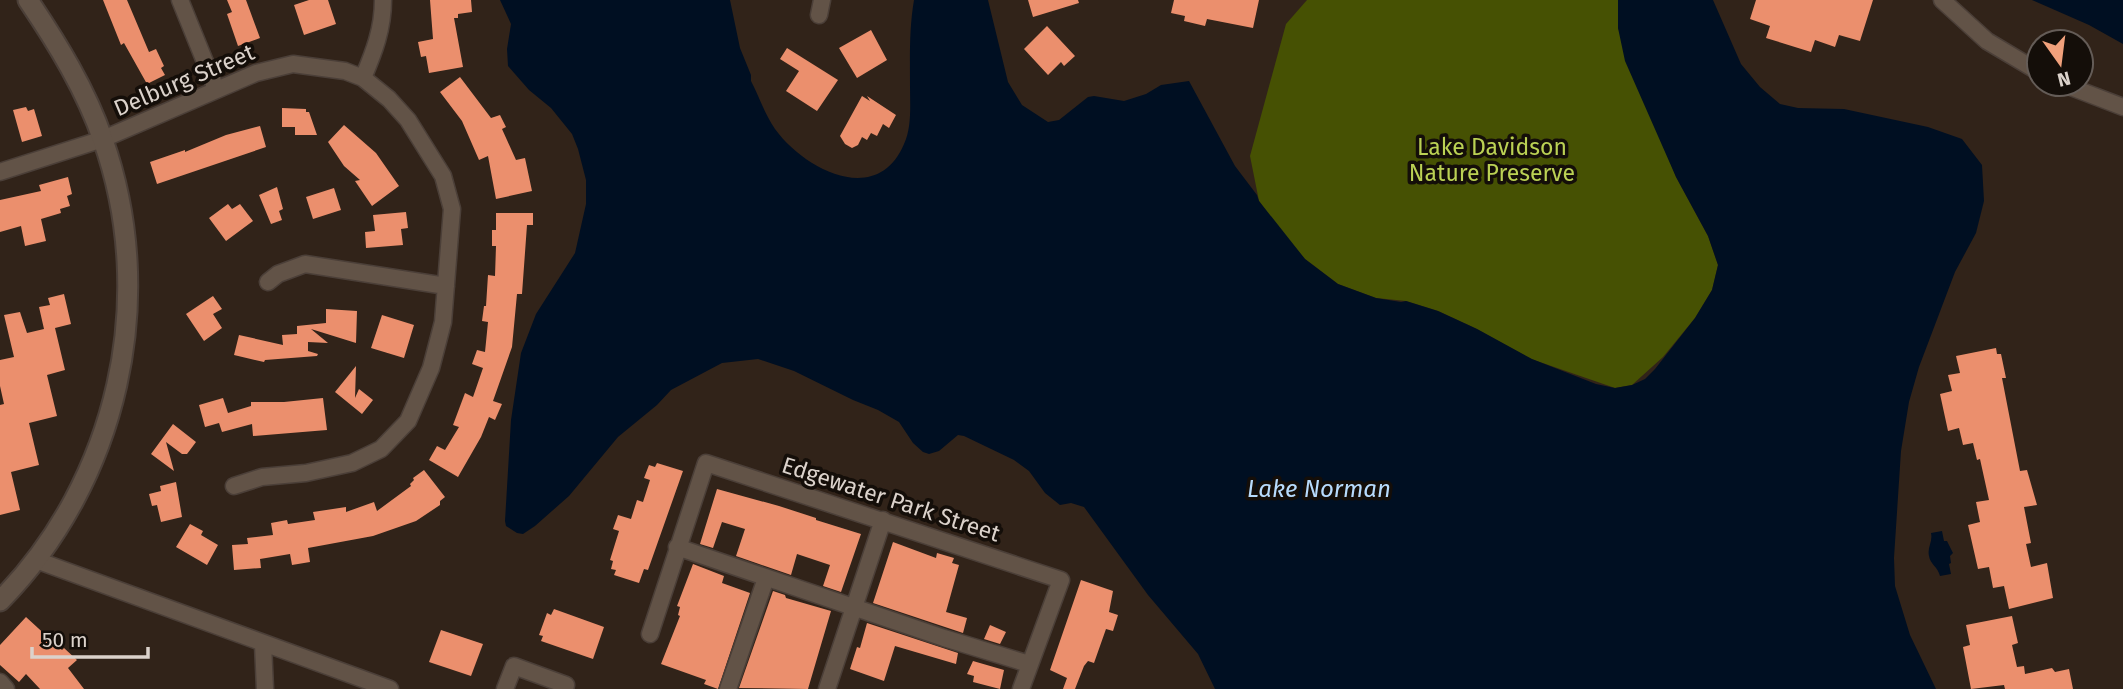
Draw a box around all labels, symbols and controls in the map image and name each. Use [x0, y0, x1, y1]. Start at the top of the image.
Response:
north arrow [2025, 28, 2095, 98]
street label: Delburg Street [109, 38, 259, 122]
text: N [2055, 66, 2073, 92]
park label: Lake Davidson Nature Preserve [1409, 133, 1575, 187]
street label: Edgewater Park Street [778, 451, 1004, 548]
water label: Lake Norman [1247, 475, 1391, 503]
scale bar [32, 616, 147, 660]
text: 50 m [42, 627, 88, 653]

